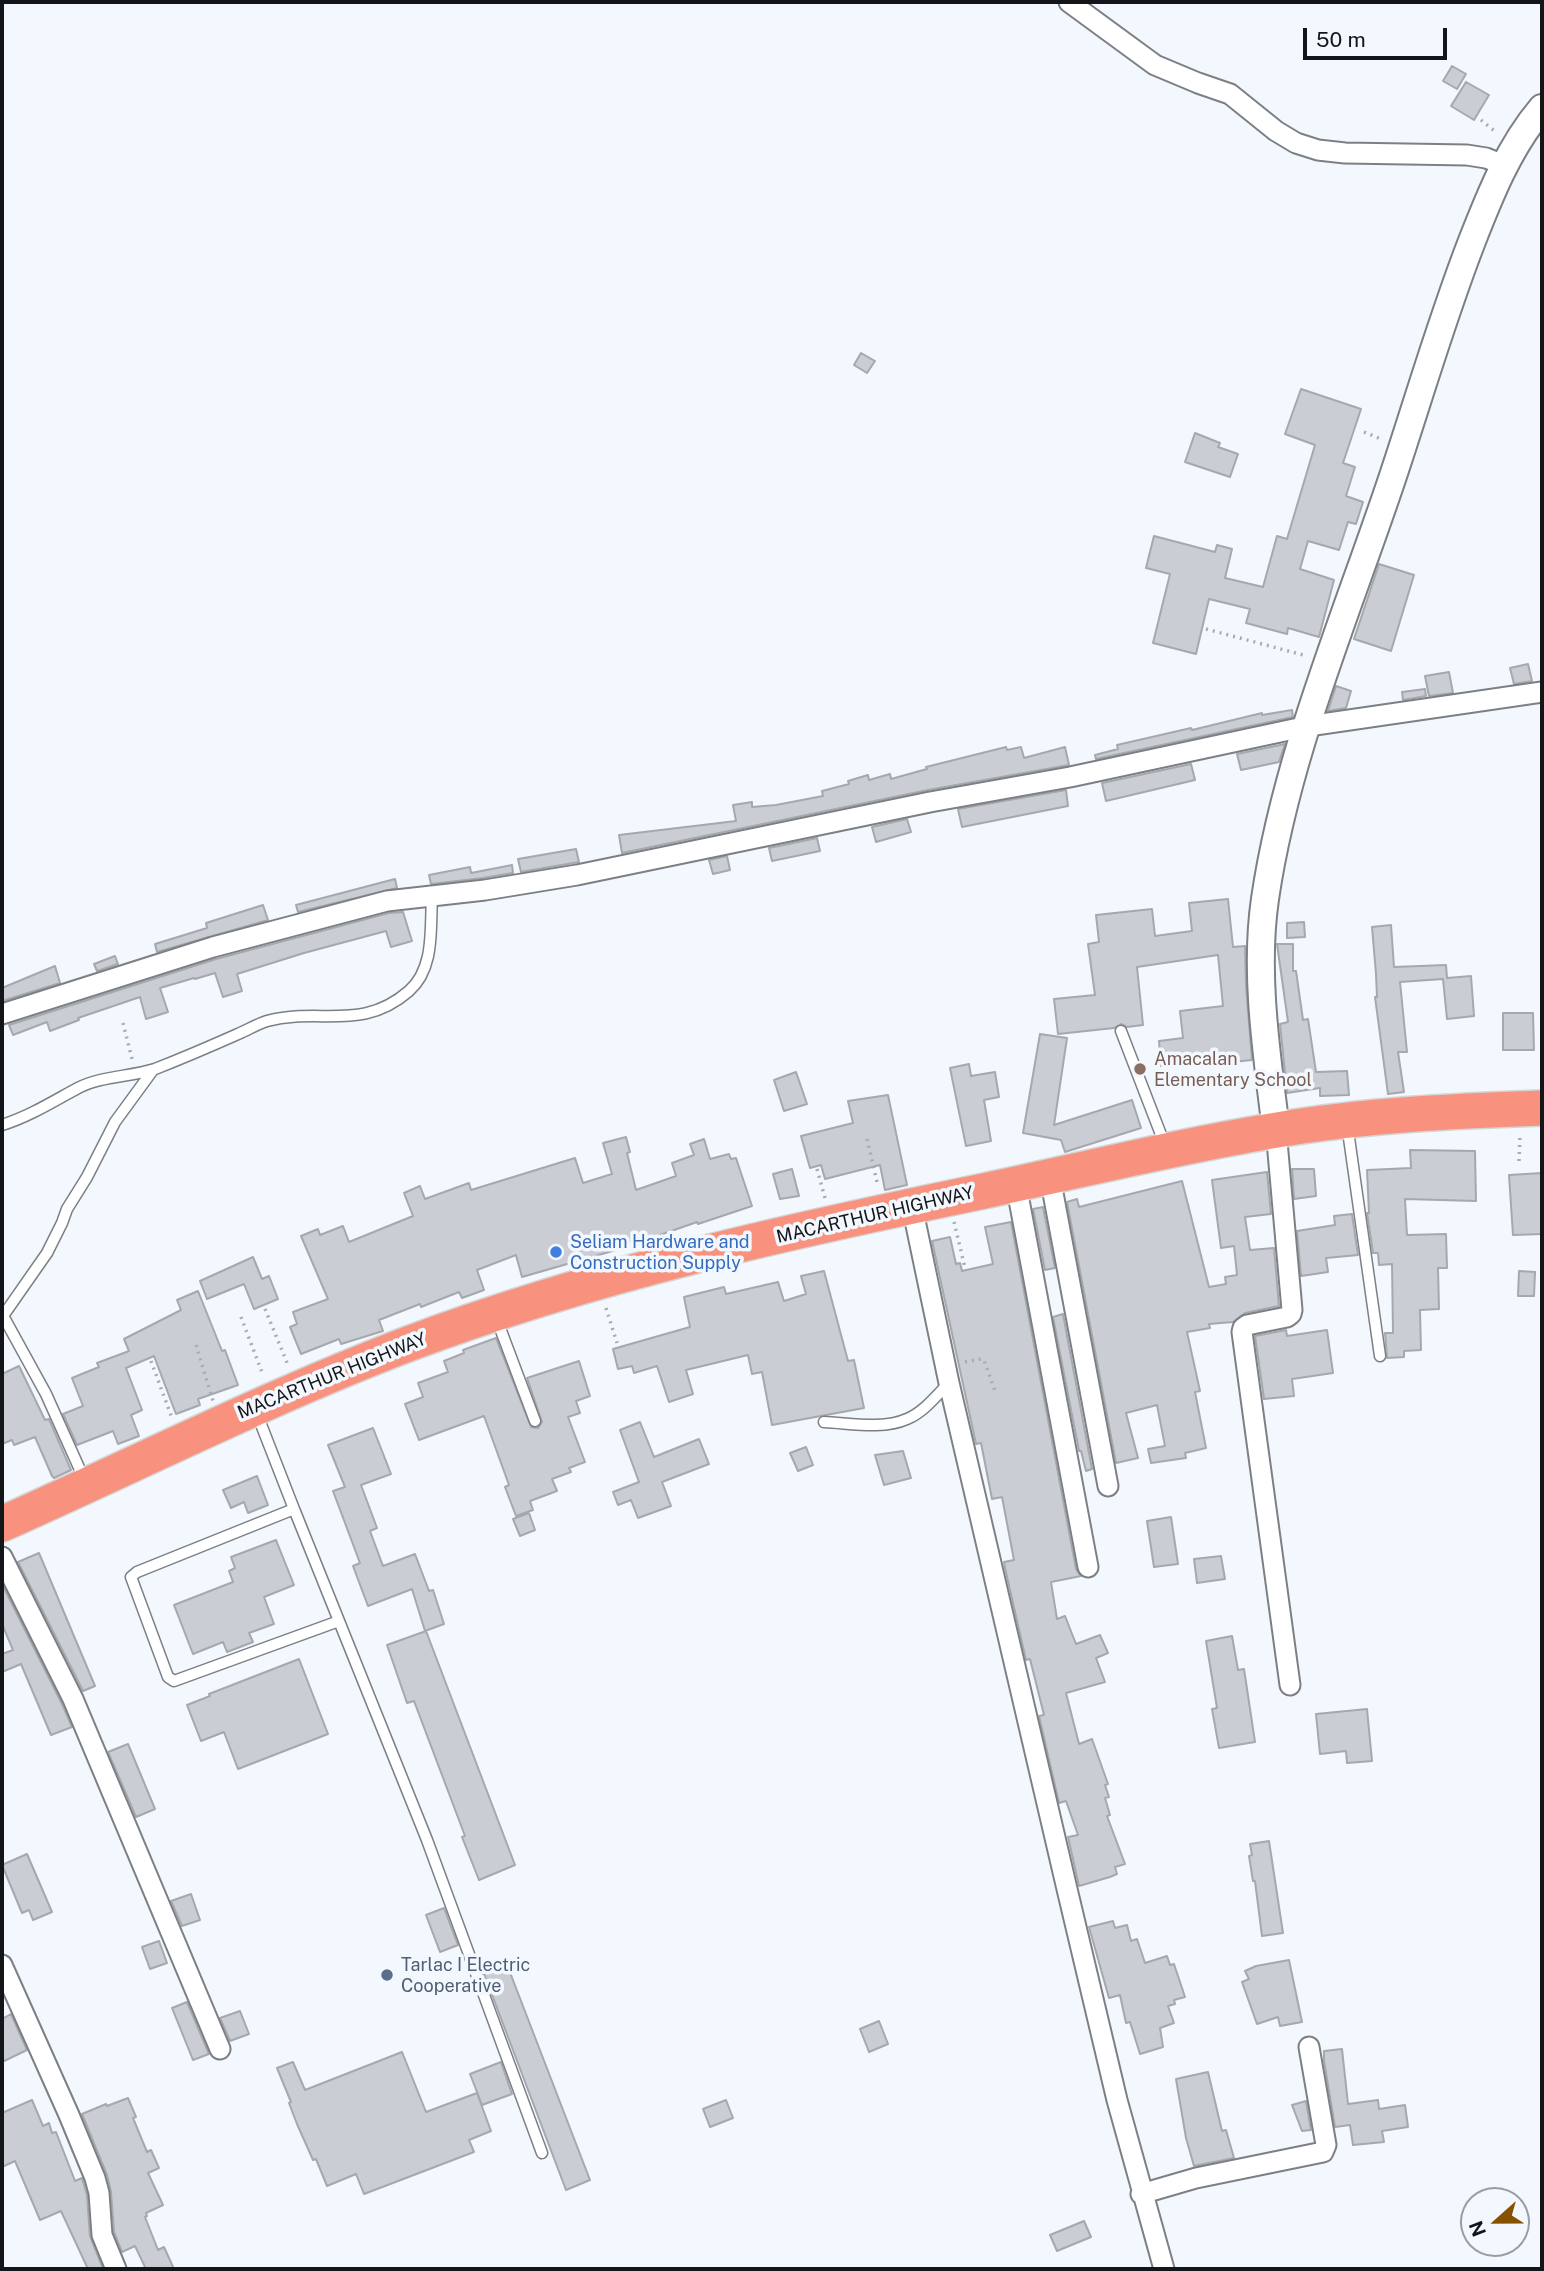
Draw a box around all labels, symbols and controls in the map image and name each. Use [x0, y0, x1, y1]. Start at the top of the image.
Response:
scale bar [1306, 14, 1450, 58]
text: 50 m [1316, 27, 1366, 52]
place label: Amacalan Elementary School [1154, 1048, 1312, 1090]
marker: Amacalan Elementary School [1132, 1061, 1148, 1077]
street label: MACARTHUR HIGHWAY [774, 1182, 976, 1248]
place label: Seliam Hardware and Construction Supply [570, 1231, 750, 1274]
marker: Seliam Hardware and Construction Supply [548, 1244, 564, 1260]
street label: MACARTHUR HIGHWAY [234, 1328, 430, 1424]
place label: Tarlac I Electric Cooperative [401, 1954, 530, 1996]
marker: Tarlac I Electric Cooperative [379, 1967, 395, 1983]
north arrow [1460, 2187, 1530, 2257]
text: N [1464, 2218, 1490, 2240]

